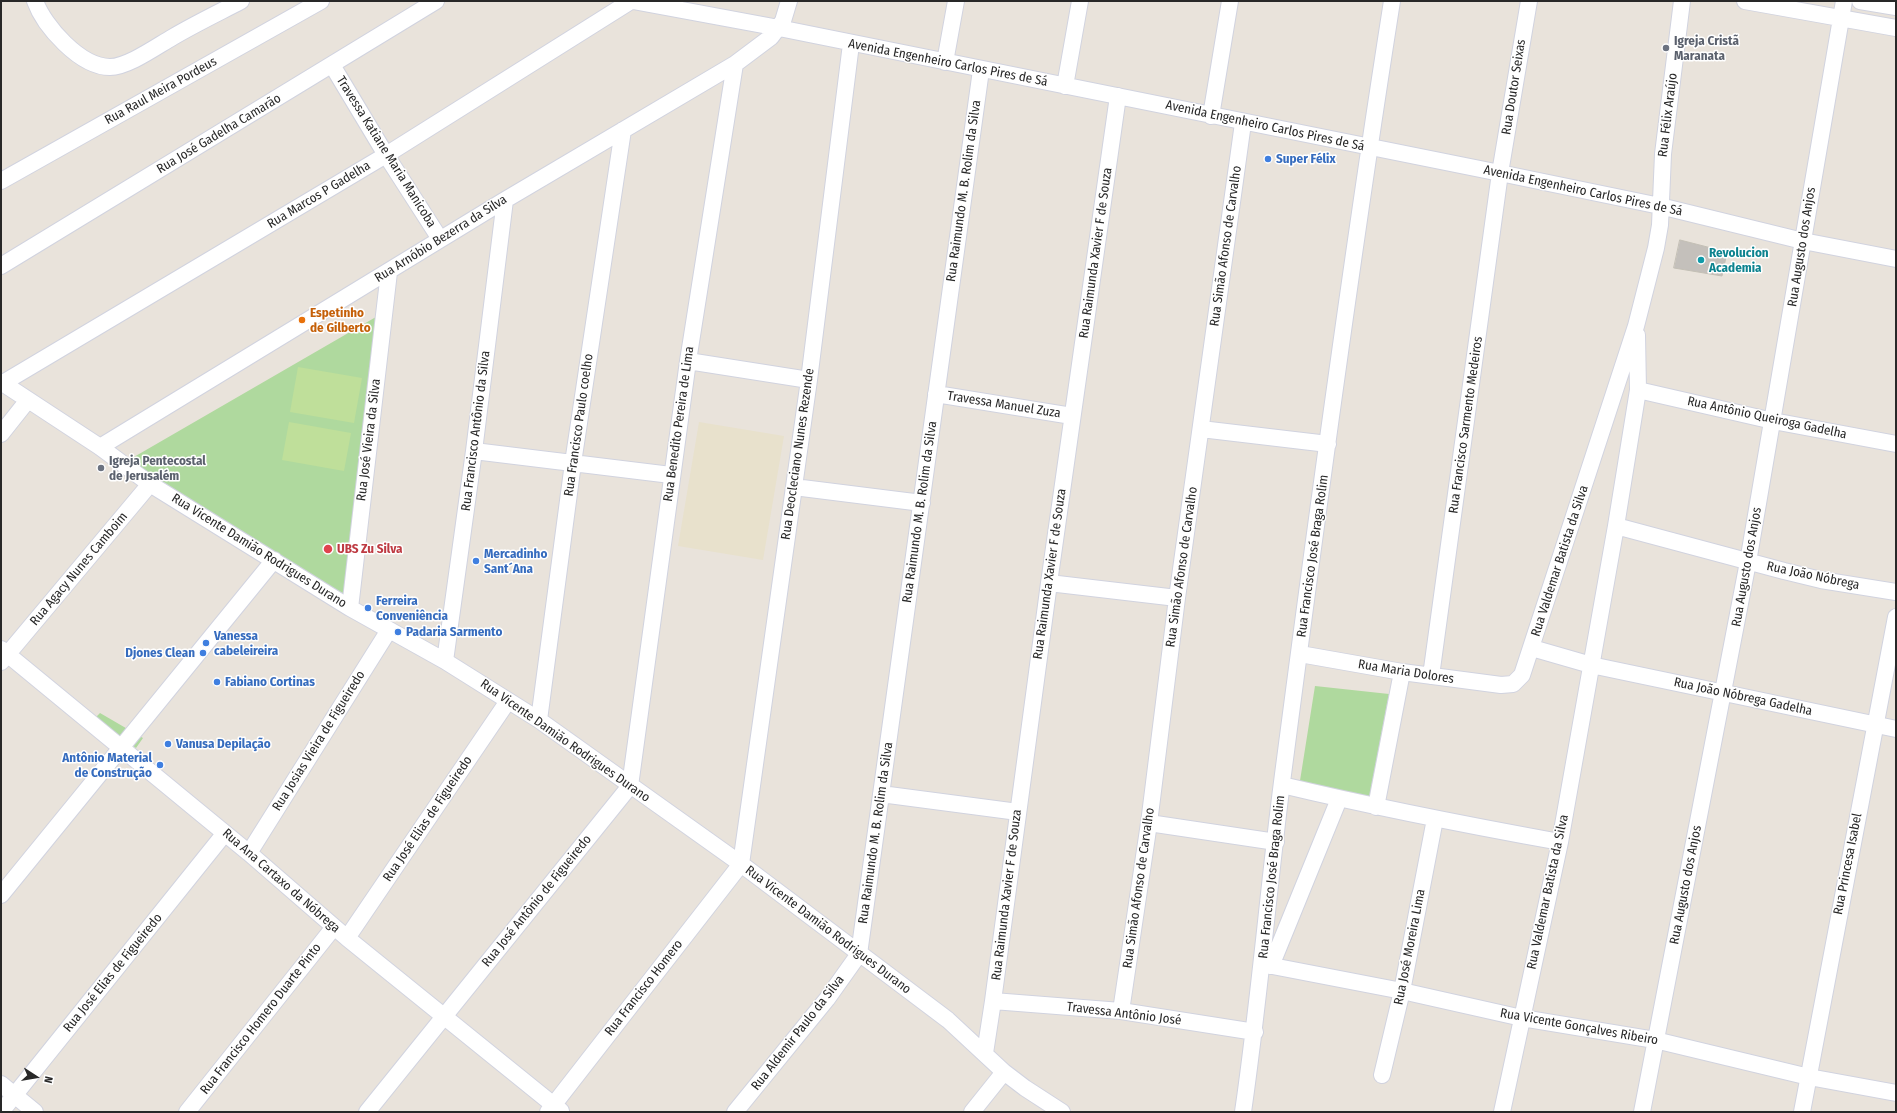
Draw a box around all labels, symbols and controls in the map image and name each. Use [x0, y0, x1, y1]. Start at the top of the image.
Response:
place label: Igreja Cristã Maranata [1674, 33, 1739, 64]
street label: Avenida Engenheiro Carlos Pires de Sá [847, 36, 1049, 90]
street label: Rua Doutor Seixas [1499, 38, 1529, 136]
marker: Igreja Cristã Maranata [1661, 43, 1671, 53]
street label: Rua Raul Meira Pordeus [102, 54, 220, 128]
street label: Rua Félix Araújo [1655, 72, 1681, 158]
street label: Travessa Katiane Maria Manicoba [333, 73, 439, 231]
street label: Rua José Gadelha Camarão [154, 91, 284, 177]
street label: Avenida Engenheiro Carlos Pires de Sá [1164, 97, 1366, 155]
street label: Rua Raimundo M. B. Rolim da Silva [944, 99, 984, 283]
place label: Super Félix [1276, 151, 1335, 167]
marker: Super Félix [1263, 154, 1273, 164]
street label: Rua Marcos P Gadelha [265, 158, 373, 232]
street label: Avenida Engenheiro Carlos Pires de Sá [1482, 162, 1684, 220]
street label: Rua Simão Afonso de Carvalho [1207, 165, 1245, 327]
street label: Rua Raimunda Xavier F de Souza [1076, 167, 1116, 339]
street label: Rua Augusto dos Anjos [1785, 186, 1819, 308]
street label: Rua Arnóbio Bezerra da Silva [372, 192, 510, 286]
place label: Revolucion Academia [1709, 245, 1769, 276]
marker: Revolucion Academia [1696, 255, 1706, 265]
place label: Espetinho de Gilberto [310, 305, 371, 336]
marker: Espetinho de Gilberto [297, 315, 307, 325]
street label: Rua Francisco Sarmento Medeiros [1446, 335, 1486, 515]
street label: Rua Benedito Pereira de Lima [660, 345, 698, 503]
street label: Rua Francisco Antônio da Silva [458, 350, 494, 512]
street label: Rua Francisco Paulo coelho [561, 353, 597, 497]
street label: Rua Deocleciano Nunes Rezende [778, 367, 818, 541]
street label: Rua José Vieira da Silva [354, 378, 384, 502]
street label: Travessa Manuel Zuza [946, 388, 1062, 422]
street label: Rua Antônio Queiroga Gadelha [1686, 393, 1848, 443]
street label: Rua Raimundo M. B. Rolim da Silva [900, 420, 940, 604]
place label: Igreja Pentecostal de Jerusalém [109, 453, 206, 484]
marker: Igreja Pentecostal de Jerusalém [96, 463, 106, 473]
street label: Rua Francisco José Braga Rolim [1294, 474, 1332, 638]
street label: Rua Valdemar Batista da Silva [1528, 484, 1592, 638]
street label: Rua Simão Afonso de Carvalho [1163, 486, 1201, 648]
street label: Rua Raimunda Xavier F de Souza [1030, 488, 1070, 660]
street label: Rua Vicente Damião Rodrigues Durano [169, 490, 349, 612]
street label: Rua Augusto dos Anjos [1729, 506, 1765, 628]
street label: Rua Agacy Nunes Camboim [27, 509, 131, 629]
place label: UBS Zu Silva [337, 541, 403, 557]
marker: UBS Zu Silva [322, 543, 334, 555]
place label: Mercadinho Sant´Ana [484, 546, 547, 577]
marker: Mercadinho Sant´Ana [471, 556, 481, 566]
street label: Rua João Nóbrega [1765, 559, 1861, 593]
place label: Ferreira Conveniência [376, 593, 448, 624]
marker: Ferreira Conveniência [363, 603, 373, 613]
place label: Padaria Sarmento [406, 624, 502, 640]
marker: Padaria Sarmento [393, 627, 403, 637]
place label: Vanessa cabeleireira [214, 628, 278, 659]
marker: Vanessa cabeleireira [201, 638, 211, 648]
place label: Djones Clean [125, 645, 195, 661]
marker: Djones Clean [198, 648, 208, 658]
street label: Rua Maria Dolores [1357, 657, 1455, 687]
street label: Rua Josias Vieira de Figueiredo [269, 668, 369, 814]
place label: Fabiano Cortinas [225, 674, 315, 690]
street label: Rua João Nóbrega Gadelha [1672, 675, 1814, 719]
street label: Rua Vicente Damião Rodrigues Durano [477, 676, 653, 806]
marker: Fabiano Cortinas [212, 677, 222, 687]
place label: Vanusa Depilação [176, 736, 271, 752]
marker: Vanusa Depilação [163, 739, 173, 749]
street label: Rua Raimundo M. B. Rolim da Silva [856, 741, 896, 925]
place label: Antônio Material de Construção [62, 750, 152, 781]
street label: Rua José Elias de Figueiredo [380, 753, 476, 885]
marker: Antônio Material de Construção [155, 760, 165, 770]
street label: Rua Francisco José Braga Rolim [1256, 795, 1288, 959]
street label: Rua Simão Afonso de Carvalho [1120, 807, 1158, 969]
street label: Rua Raimunda Xavier F de Souza [989, 809, 1025, 981]
street label: Rua Princesa Isabel [1831, 812, 1865, 916]
street label: Rua Valdemar Batista da Silva [1524, 813, 1572, 971]
street label: Rua Augusto dos Anjos [1667, 824, 1705, 946]
street label: Rua Ana Cartaxo da Nóbrega [219, 826, 343, 936]
street label: Rua José Antônio de Figueiredo [479, 832, 595, 970]
street label: Rua Vicente Damião Rodrigues Durano [742, 863, 914, 997]
street label: Rua José Moreira Lima [1391, 888, 1429, 1006]
street label: Rua José Elias de Figueiredo [60, 911, 166, 1035]
street label: Rua Francisco Homero [602, 937, 686, 1039]
street label: Rua Francisco Homero Duarte Pinto [197, 940, 325, 1098]
street label: Rua Aldemir Paulo da Silva [748, 972, 848, 1094]
street label: Travessa Antônio José [1066, 999, 1182, 1029]
street label: Rua Vicente Gonçalves Ribeiro [1499, 1005, 1659, 1049]
north arrow [16, 1057, 56, 1097]
text: N [41, 1075, 55, 1084]

